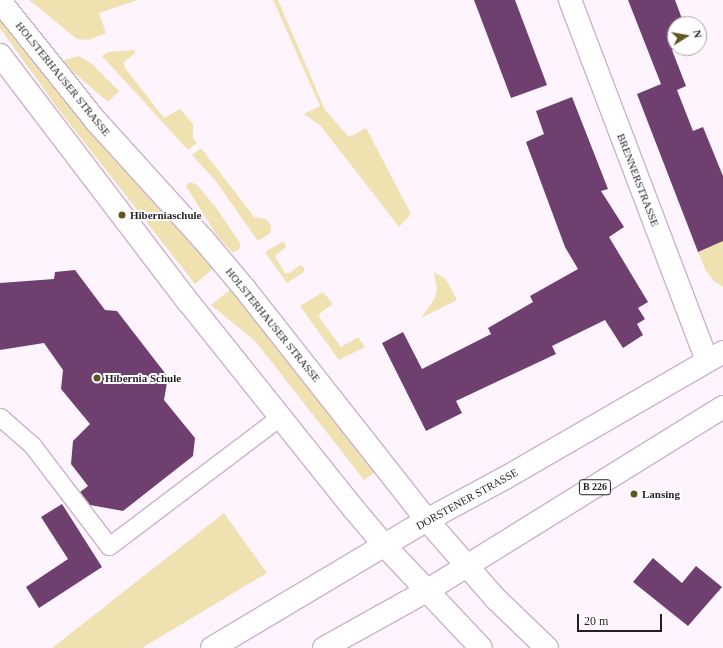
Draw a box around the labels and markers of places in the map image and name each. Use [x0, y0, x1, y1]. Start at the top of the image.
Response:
place label: Hiberniaschule [130, 208, 202, 222]
marker: Hiberniaschule [117, 210, 127, 220]
place label: Hibernia Schule [105, 371, 181, 385]
marker: Hibernia Schule [92, 373, 102, 383]
place label: Lansing [642, 487, 680, 501]
marker: Lansing [629, 489, 639, 499]

